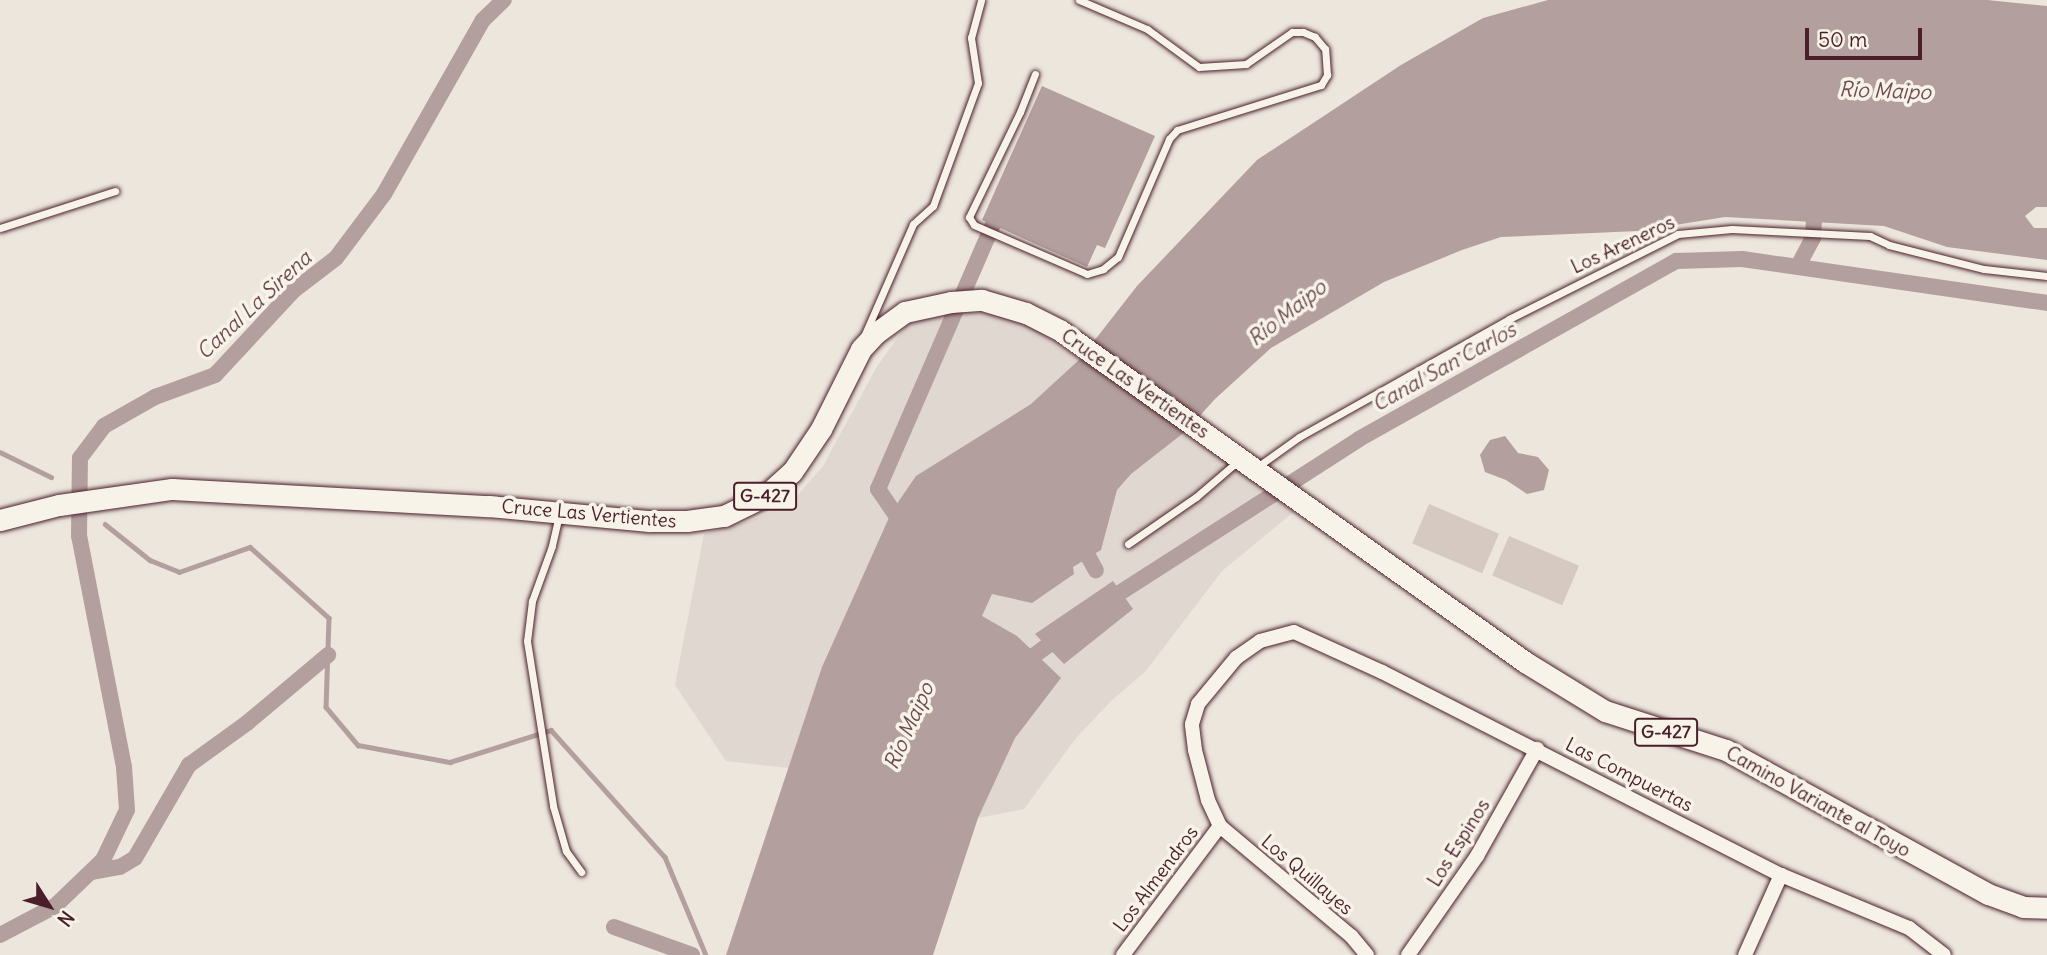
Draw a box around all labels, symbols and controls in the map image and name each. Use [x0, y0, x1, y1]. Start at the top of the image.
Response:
scale bar [1809, 14, 1926, 58]
text: 50 m [1818, 26, 1867, 53]
water label: Río Maipo [1838, 77, 1932, 105]
street label: Los Areneros [1568, 211, 1678, 279]
water label: Canal La Sirena [191, 245, 317, 365]
water label: Río Maipo [1243, 275, 1331, 351]
water label: Canal San Carlos [1368, 317, 1520, 417]
street label: Cruce Las Vertientes [1057, 324, 1213, 444]
road number: G-427 [732, 482, 798, 510]
street label: Cruce Las Vertientes [501, 495, 677, 533]
water label: Río Maipo [879, 679, 939, 773]
road number: G-427 [1633, 718, 1699, 746]
street label: Las Compuertas [1562, 733, 1696, 817]
street label: Camino Variante al Toyo [1722, 742, 1914, 862]
street label: Los Espinos [1423, 795, 1495, 891]
street label: Los Almendros [1109, 822, 1203, 936]
street label: Los Quillayes [1257, 830, 1357, 920]
north arrow [14, 871, 84, 941]
text: N [52, 906, 79, 931]

